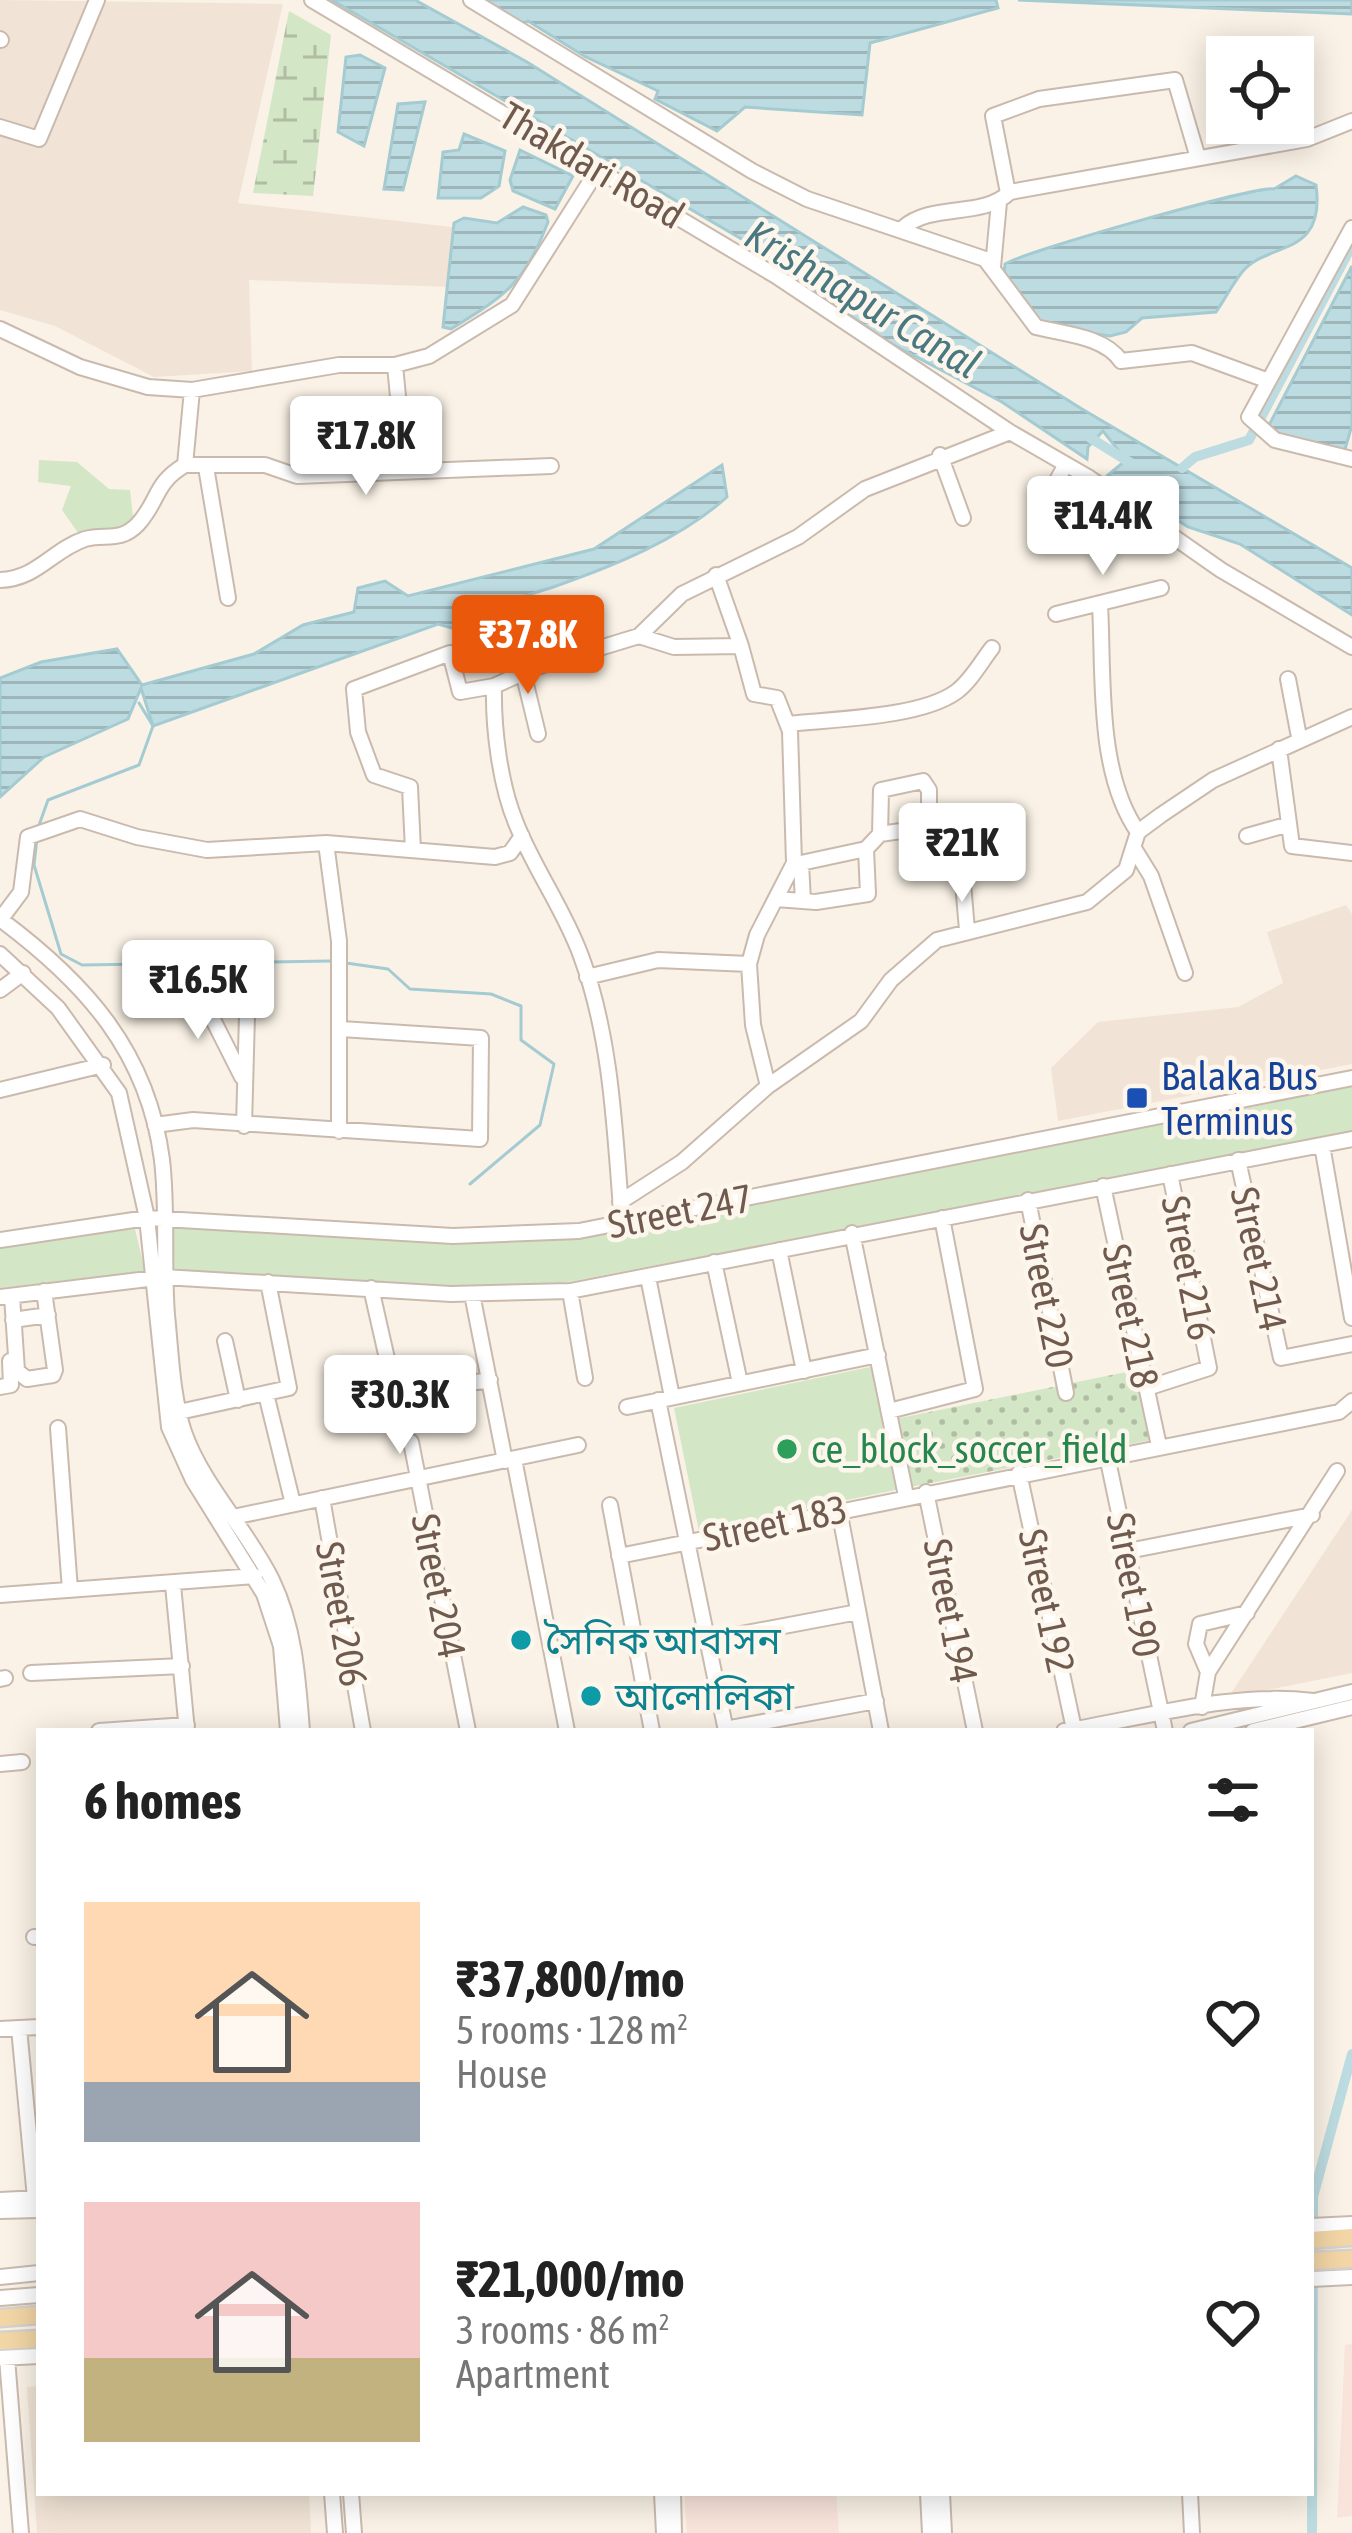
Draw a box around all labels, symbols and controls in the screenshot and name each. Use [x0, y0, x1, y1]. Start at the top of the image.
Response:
map controls [1206, 36, 1314, 144]
button: locate [1206, 36, 1314, 144]
street label: Thakdari Road [492, 93, 692, 237]
water label: Krishnapur Canal [737, 210, 989, 388]
pin: ₹17.8K [268, 396, 464, 498]
text: ₹17.8K [317, 413, 415, 457]
pin: ₹14.4K [1005, 476, 1201, 578]
text: ₹14.4K [1054, 493, 1152, 537]
pin: ₹37.8K [430, 595, 626, 697]
text: ₹37.8K [479, 612, 577, 656]
pin: ₹21K [891, 803, 1033, 905]
text: ₹21K [926, 820, 998, 864]
pin: ₹16.5K [100, 940, 296, 1042]
text: ₹16.5K [149, 957, 247, 1001]
place label: Balaka Bus Terminus [1161, 1054, 1318, 1143]
marker: Balaka Bus Terminus [1124, 1085, 1150, 1111]
street label: Street 247 [604, 1175, 756, 1247]
street label: Street 214 [1222, 1183, 1296, 1335]
street label: Street 216 [1153, 1192, 1225, 1344]
street label: Street 220 [1011, 1220, 1083, 1372]
street label: Street 218 [1094, 1240, 1168, 1392]
pin: ₹30.3K [302, 1355, 498, 1457]
text: ₹30.3K [351, 1372, 449, 1416]
place label: ce_block_soccer_field [811, 1427, 1128, 1471]
marker: ce_block_soccer_field [774, 1436, 800, 1462]
street label: Street 183 [699, 1486, 851, 1560]
street label: Street 190 [1098, 1509, 1170, 1661]
street label: Street 204 [403, 1510, 475, 1662]
street label: Street 192 [1010, 1525, 1084, 1677]
street label: Street 194 [915, 1535, 987, 1687]
street label: Street 206 [308, 1538, 376, 1690]
place label: সৈনিক আবাসন [543, 1618, 781, 1662]
marker: সৈনিক আবাসন [508, 1627, 534, 1653]
place label: আলোলিকা [614, 1674, 795, 1718]
marker: আলোলিকা [578, 1683, 604, 1709]
icon: filters [1200, 1767, 1266, 1833]
text: 6 homes [84, 1771, 242, 1830]
text: ₹37,800/mo [456, 1949, 685, 2008]
icon: home [180, 1950, 324, 2094]
icon: heart [1200, 1989, 1266, 2055]
text: 5 rooms · 128 m² [456, 2008, 688, 2052]
text: House [456, 2052, 547, 2096]
text: ₹21,000/mo [456, 2249, 685, 2308]
icon: home [180, 2250, 324, 2394]
icon: heart [1200, 2289, 1266, 2355]
text: 3 rooms · 86 m² [456, 2308, 670, 2352]
text: Apartment [456, 2352, 610, 2396]

